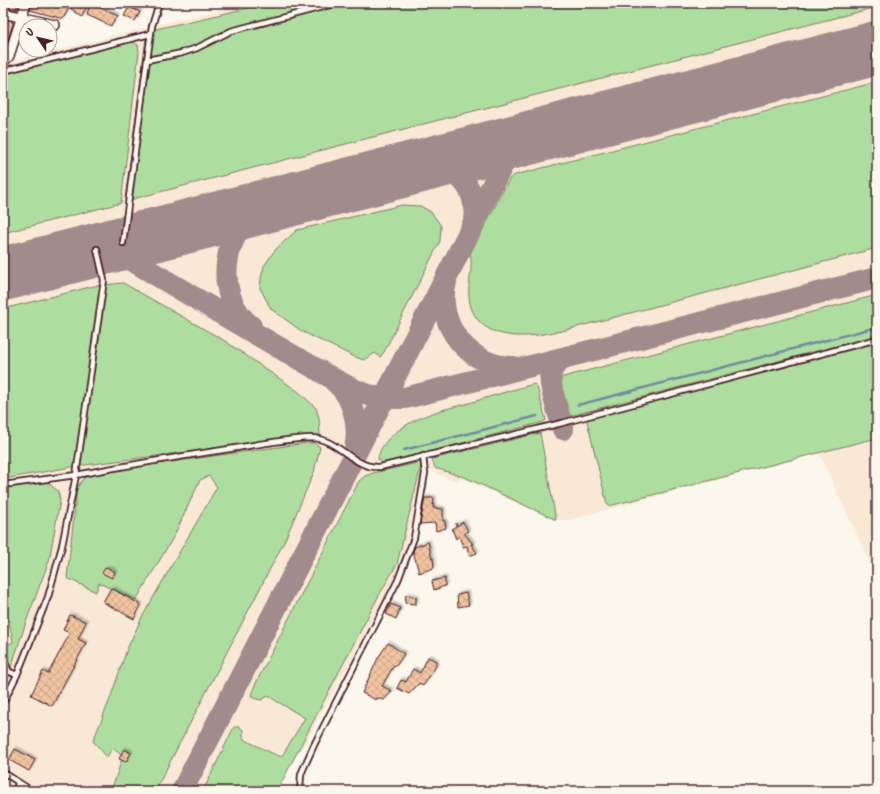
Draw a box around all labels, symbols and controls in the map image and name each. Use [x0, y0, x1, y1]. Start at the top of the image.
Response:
north arrow [18, 18, 58, 58]
text: U [21, 25, 40, 41]

